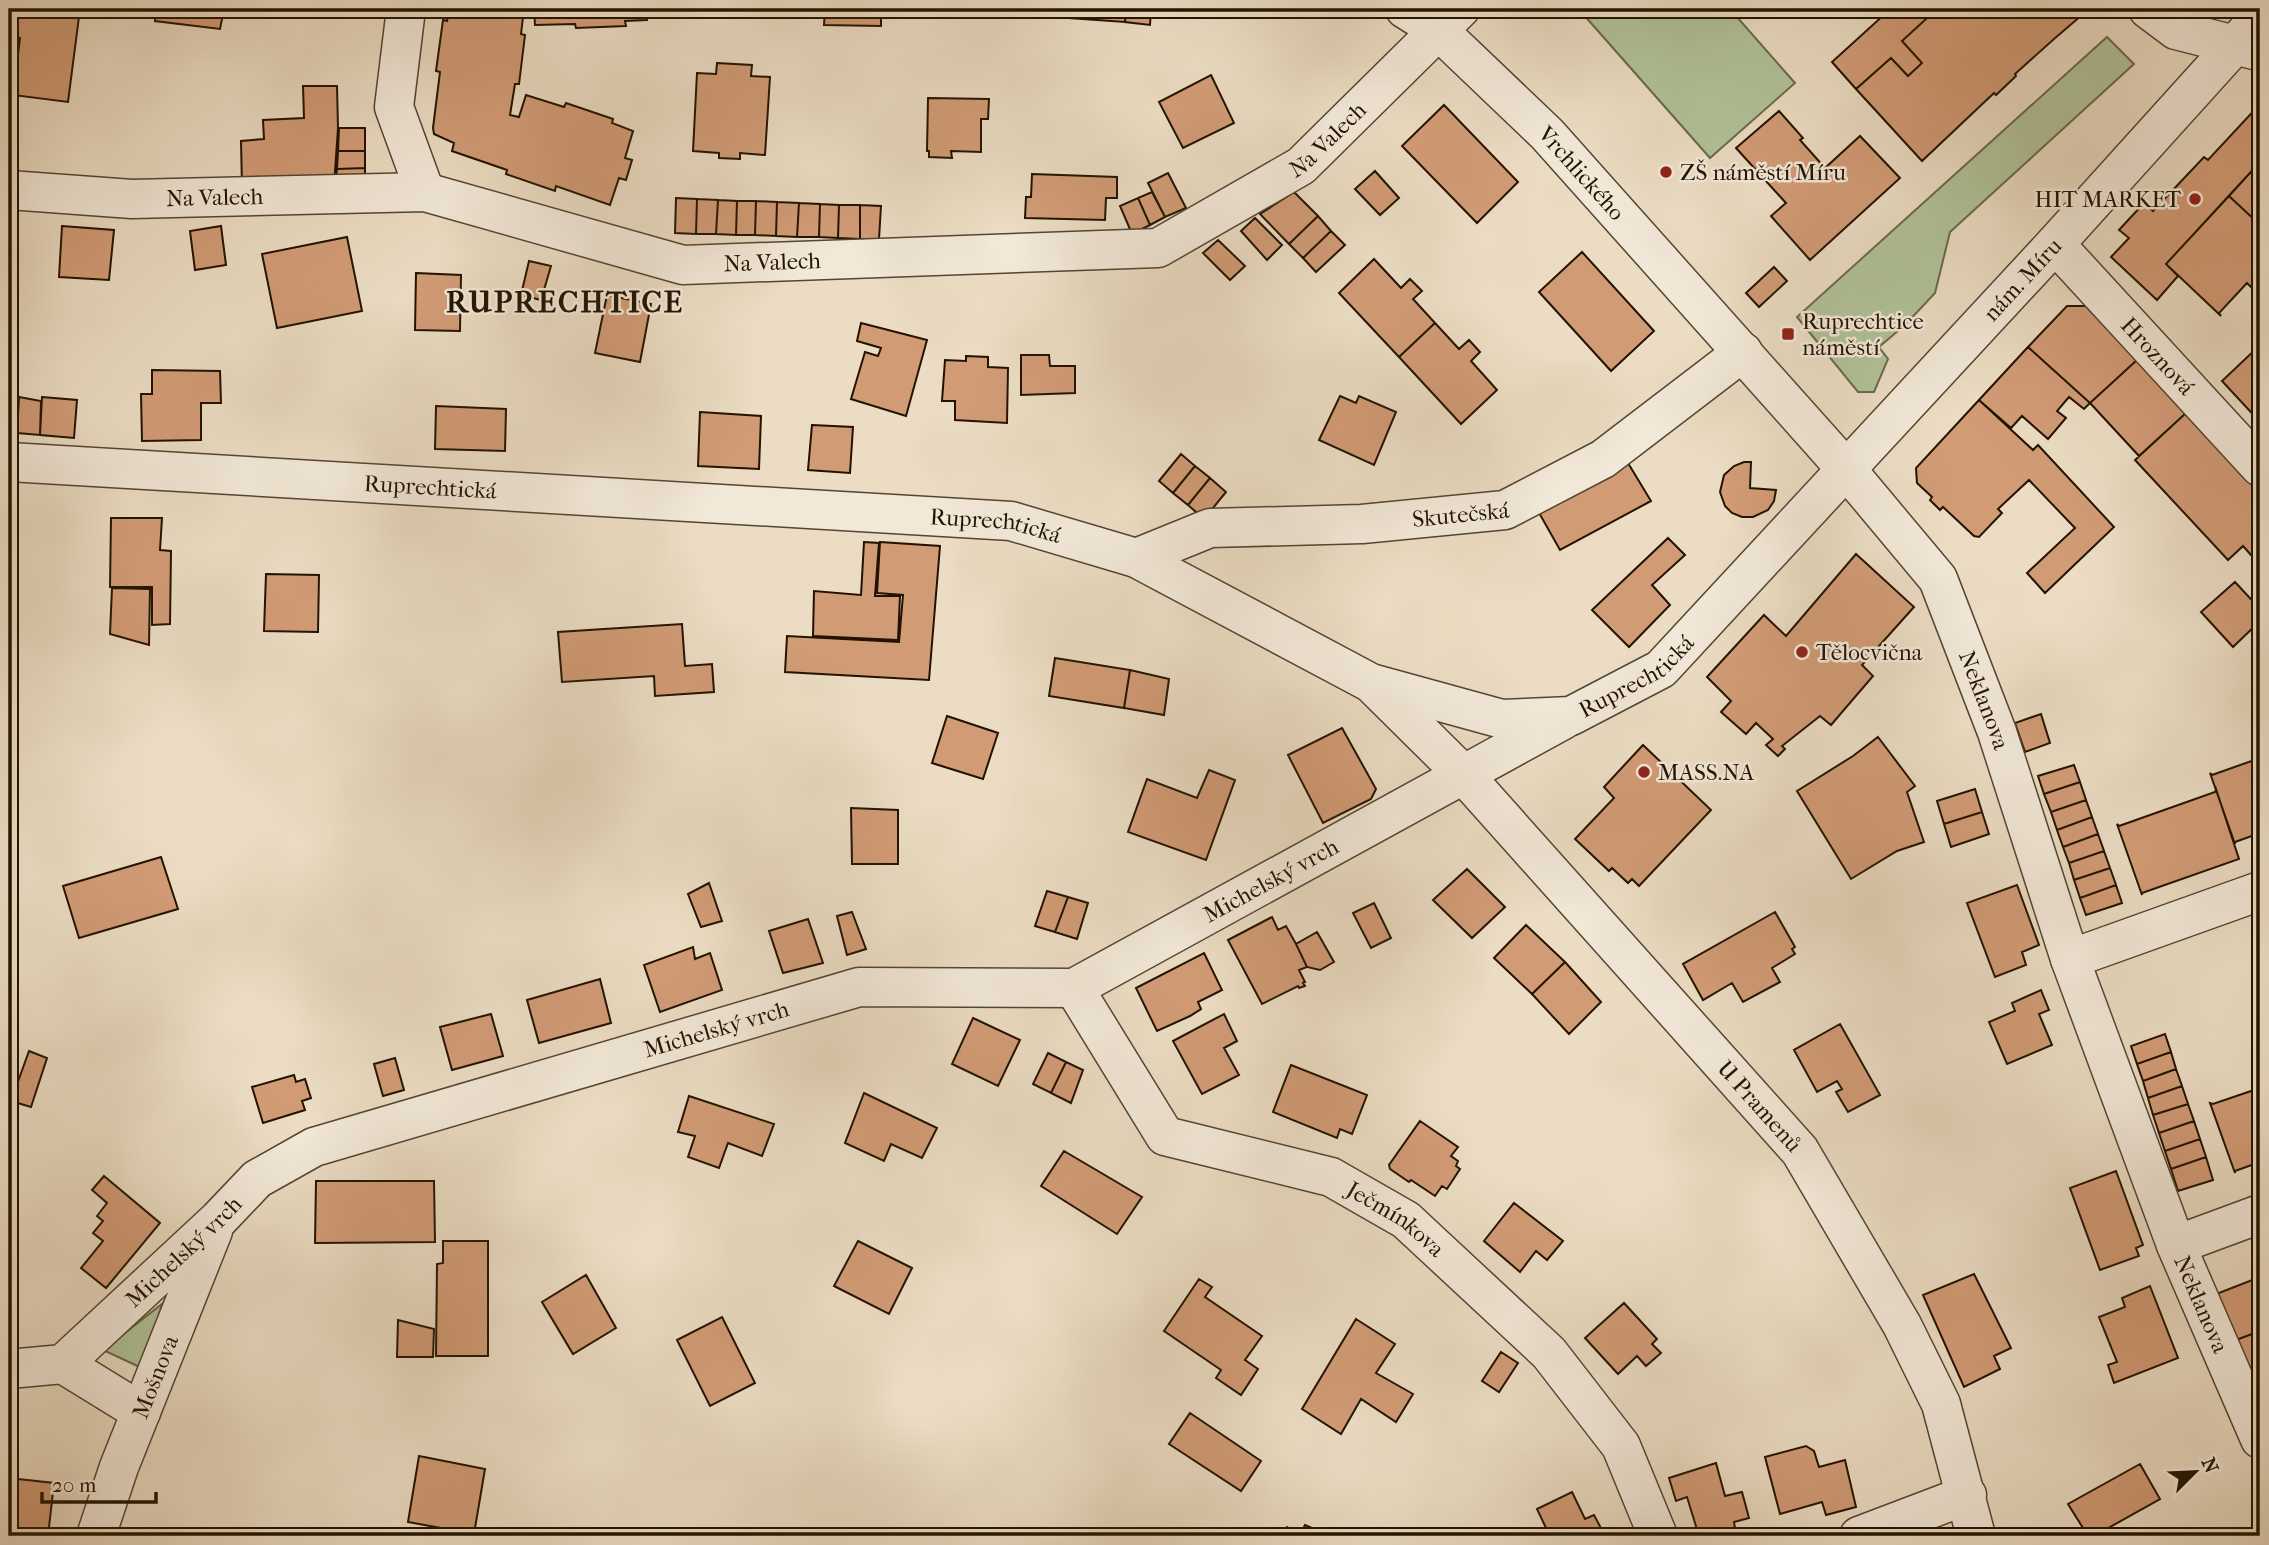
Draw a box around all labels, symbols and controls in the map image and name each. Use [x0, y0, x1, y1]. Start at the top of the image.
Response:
street label: Na Valech [1284, 96, 1372, 183]
street label: Vrchlického [1532, 120, 1631, 226]
place label: ZŠ náměstí Míru [1680, 159, 1846, 186]
marker: ZŠ náměstí Míru [1658, 164, 1674, 180]
street label: Na Valech [166, 182, 264, 212]
place label: HIT MARKET [2034, 186, 2181, 213]
marker: HIT MARKET [2187, 191, 2203, 207]
street label: nám. Míru [1977, 232, 2067, 326]
street label: Na Valech [723, 247, 822, 277]
district label: RUPRECHTICE [446, 285, 684, 320]
place label: Ruprechtice náměstí [1802, 308, 1924, 361]
street label: Hroznová [2115, 311, 2201, 401]
marker: Ruprechtice náměstí [1780, 326, 1796, 342]
street label: Ruprechtická [363, 469, 498, 504]
street label: Skutečská [1411, 496, 1511, 533]
street label: Ruprechtická [929, 503, 1065, 549]
street label: Ruprechtická [1574, 629, 1699, 723]
place label: Tělocvična [1816, 639, 1923, 666]
marker: Tělocvična [1794, 644, 1810, 660]
street label: Neklanova [1953, 647, 2015, 753]
place label: MASS.NA [1658, 759, 1755, 786]
marker: MASS.NA [1636, 764, 1652, 780]
street label: Michelský vrch [1198, 832, 1343, 928]
street label: Michelský vrch [640, 995, 792, 1063]
street label: U Pramenů [1712, 1055, 1808, 1157]
street label: Ječmínkova [1340, 1174, 1450, 1263]
street label: Michelský vrch [120, 1190, 247, 1313]
street label: Neklanova [2169, 1251, 2235, 1357]
street label: Mošnova [126, 1331, 184, 1422]
north arrow [2160, 1436, 2230, 1506]
text: N [2197, 1454, 2223, 1477]
scale bar [42, 1461, 156, 1505]
text: 20 m [52, 1473, 97, 1497]

